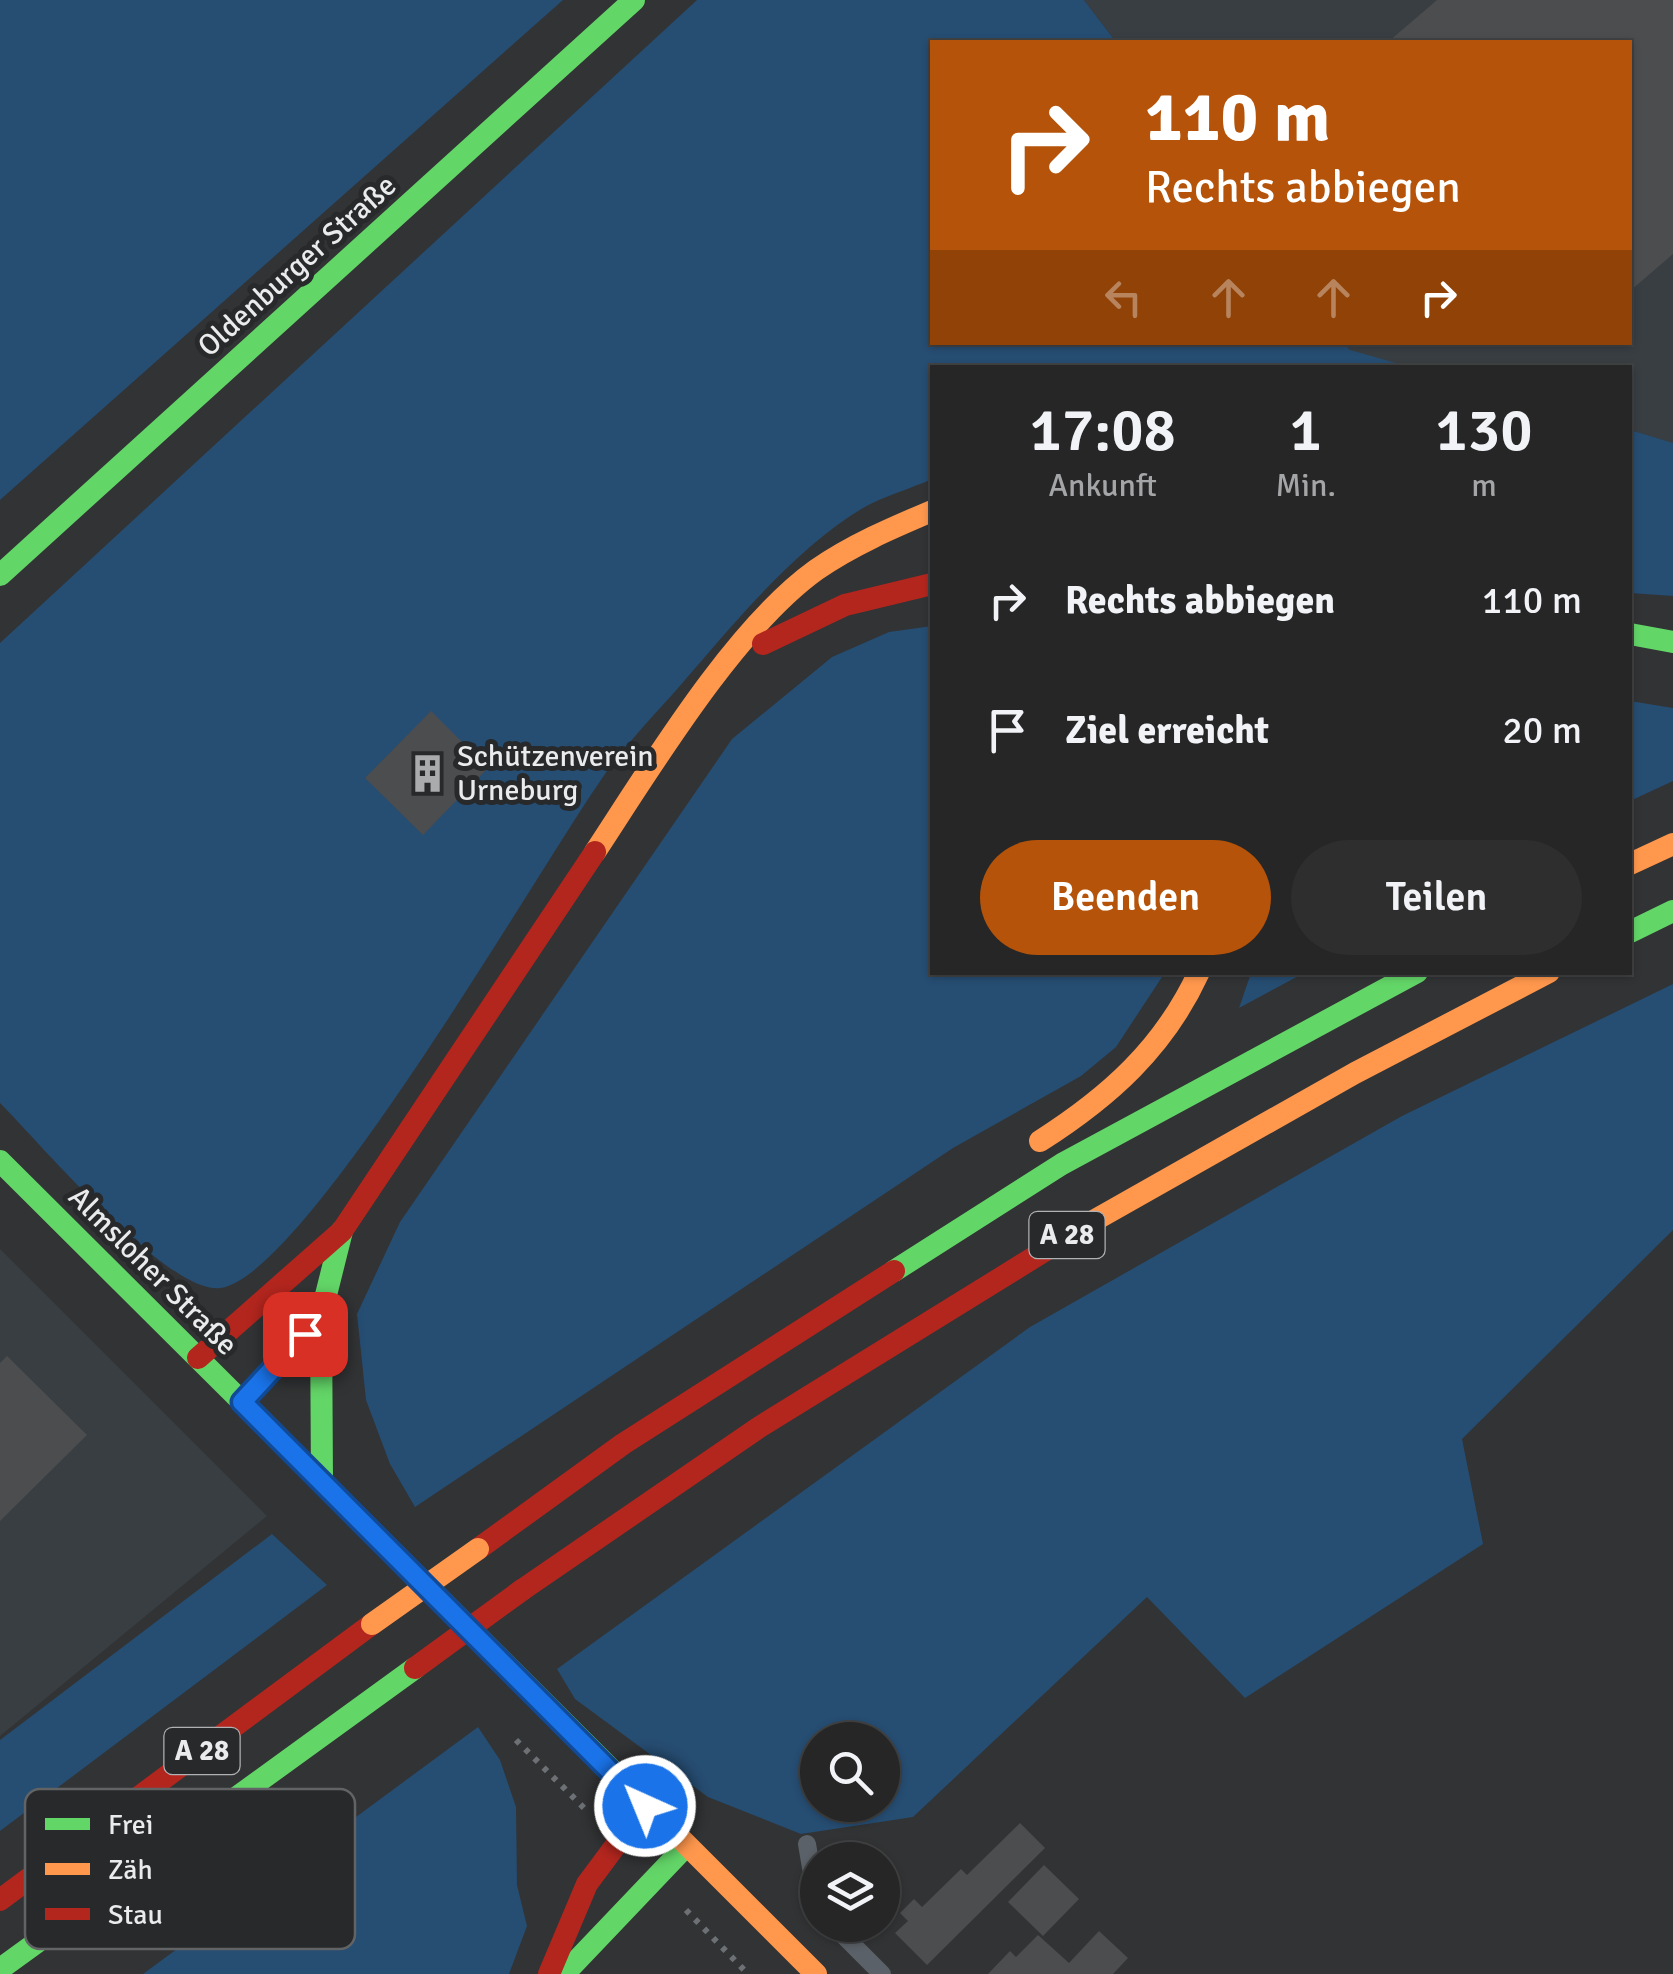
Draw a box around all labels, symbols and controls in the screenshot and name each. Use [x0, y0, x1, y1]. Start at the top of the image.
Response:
text: 110 m [1145, 74, 1330, 160]
icon: right [980, 80, 1110, 210]
text: Rechts abbiegen [1145, 160, 1461, 215]
street label: Oldenburger Straße [190, 167, 404, 365]
icon: left [1096, 270, 1151, 325]
icon: ahead [1201, 270, 1256, 325]
icon: ahead [1306, 270, 1361, 325]
icon: right [1411, 270, 1466, 325]
text: 17:08 [1029, 394, 1176, 468]
text: 1 [1289, 394, 1322, 468]
text: 130 [1435, 394, 1533, 468]
text: Ankunft [1049, 466, 1157, 505]
text: Min. [1275, 466, 1336, 505]
text: m [1471, 466, 1497, 505]
icon: right [980, 573, 1035, 628]
text: Rechts abbiegen [1065, 577, 1335, 624]
text: 110 m [1482, 577, 1582, 624]
icon: arrive [980, 703, 1035, 758]
text: Ziel erreicht [1065, 707, 1269, 754]
text: 20 m [1502, 707, 1582, 754]
place label: Schützenverein Urneburg [457, 738, 654, 809]
building icon: Schützenverein Urneburg [406, 752, 448, 794]
button: Beenden [980, 840, 1271, 955]
button: Teilen [1291, 840, 1582, 955]
street label: Almsloher Straße [61, 1179, 245, 1363]
road number: A 28 [1030, 1212, 1104, 1258]
pin [263, 1292, 348, 1377]
icon: arrive [278, 1307, 333, 1362]
map controls [800, 1722, 900, 1942]
button: search [800, 1722, 900, 1822]
road number: A 28 [164, 1728, 240, 1774]
position arrow [593, 1754, 697, 1858]
legend [25, 1789, 355, 1949]
text: Frei [108, 1808, 153, 1842]
button: layers [800, 1842, 900, 1942]
text: Zäh [108, 1853, 153, 1887]
text: Stau [108, 1898, 163, 1932]

